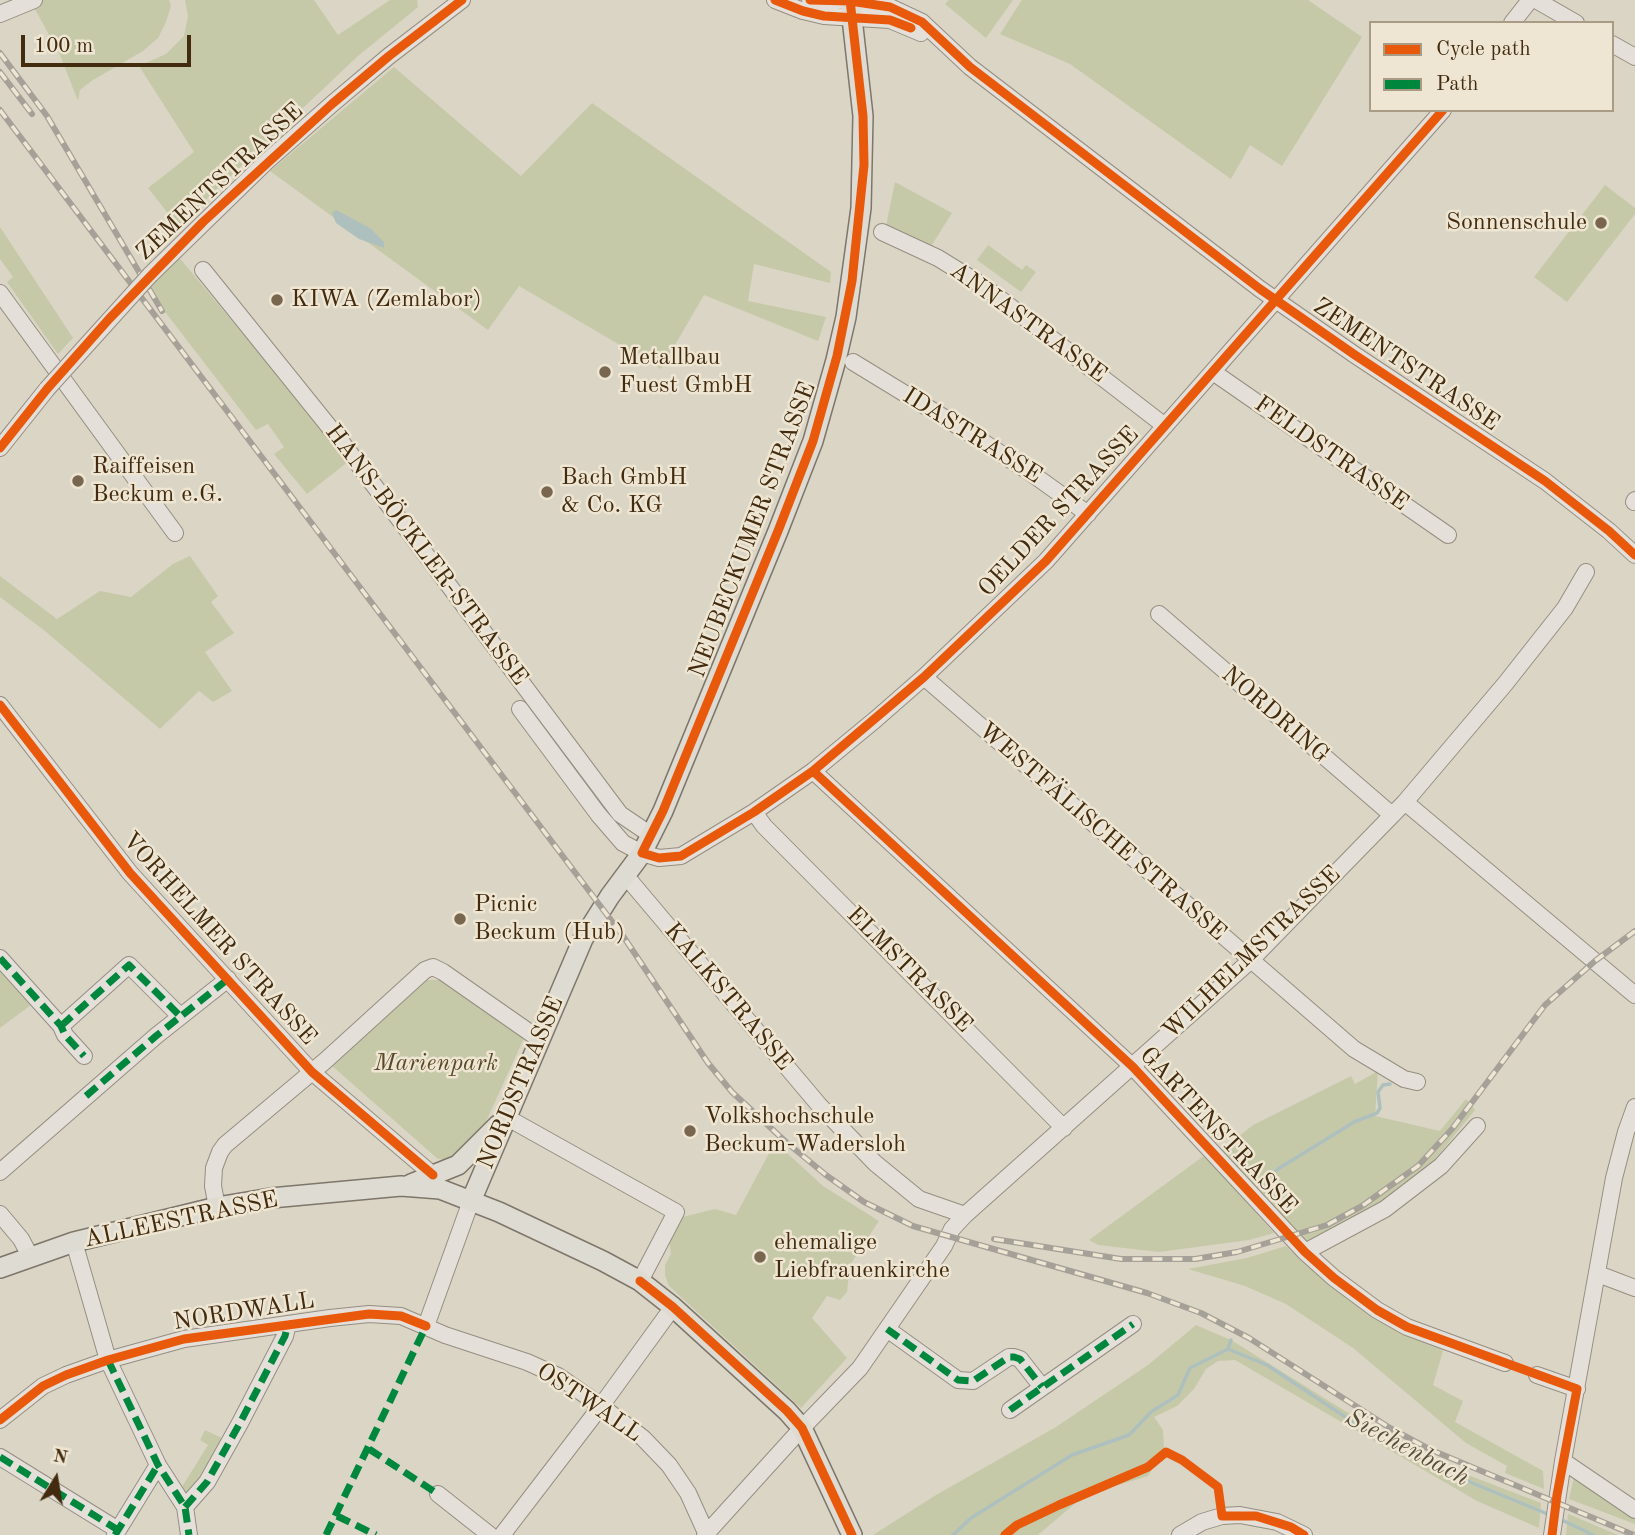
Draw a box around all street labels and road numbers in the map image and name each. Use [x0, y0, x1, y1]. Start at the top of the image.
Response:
street label: ZEMENTSTRASSE [130, 97, 310, 267]
street label: ANNASTRASSE [944, 256, 1112, 390]
street label: ZEMENTSTRASSE [1307, 292, 1505, 438]
street label: NEUBECKUMER STRASSE [683, 378, 823, 682]
street label: IDASTRASSE [897, 382, 1047, 490]
street label: FELDSTRASSE [1248, 390, 1414, 518]
street label: HANS-BÖCKLER-STRASSE [318, 419, 534, 691]
street label: OELDER STRASSE [973, 421, 1145, 603]
street label: NORDRING [1215, 660, 1335, 770]
street label: WESTFÄLISCHE STRASSE [972, 716, 1232, 948]
street label: VORHELMER STRASSE [116, 826, 322, 1052]
street label: WILHELMSTRASSE [1157, 860, 1347, 1046]
street label: ELMSTRASSE [840, 901, 978, 1039]
street label: KALKSTRASSE [658, 917, 798, 1077]
street label: NORDSTRASSE [472, 992, 570, 1174]
street label: GARTENSTRASSE [1133, 1041, 1303, 1221]
street label: ALLEESTRASSE [81, 1185, 281, 1255]
street label: NORDWALL [171, 1287, 317, 1337]
street label: OSTWALL [531, 1357, 647, 1449]

